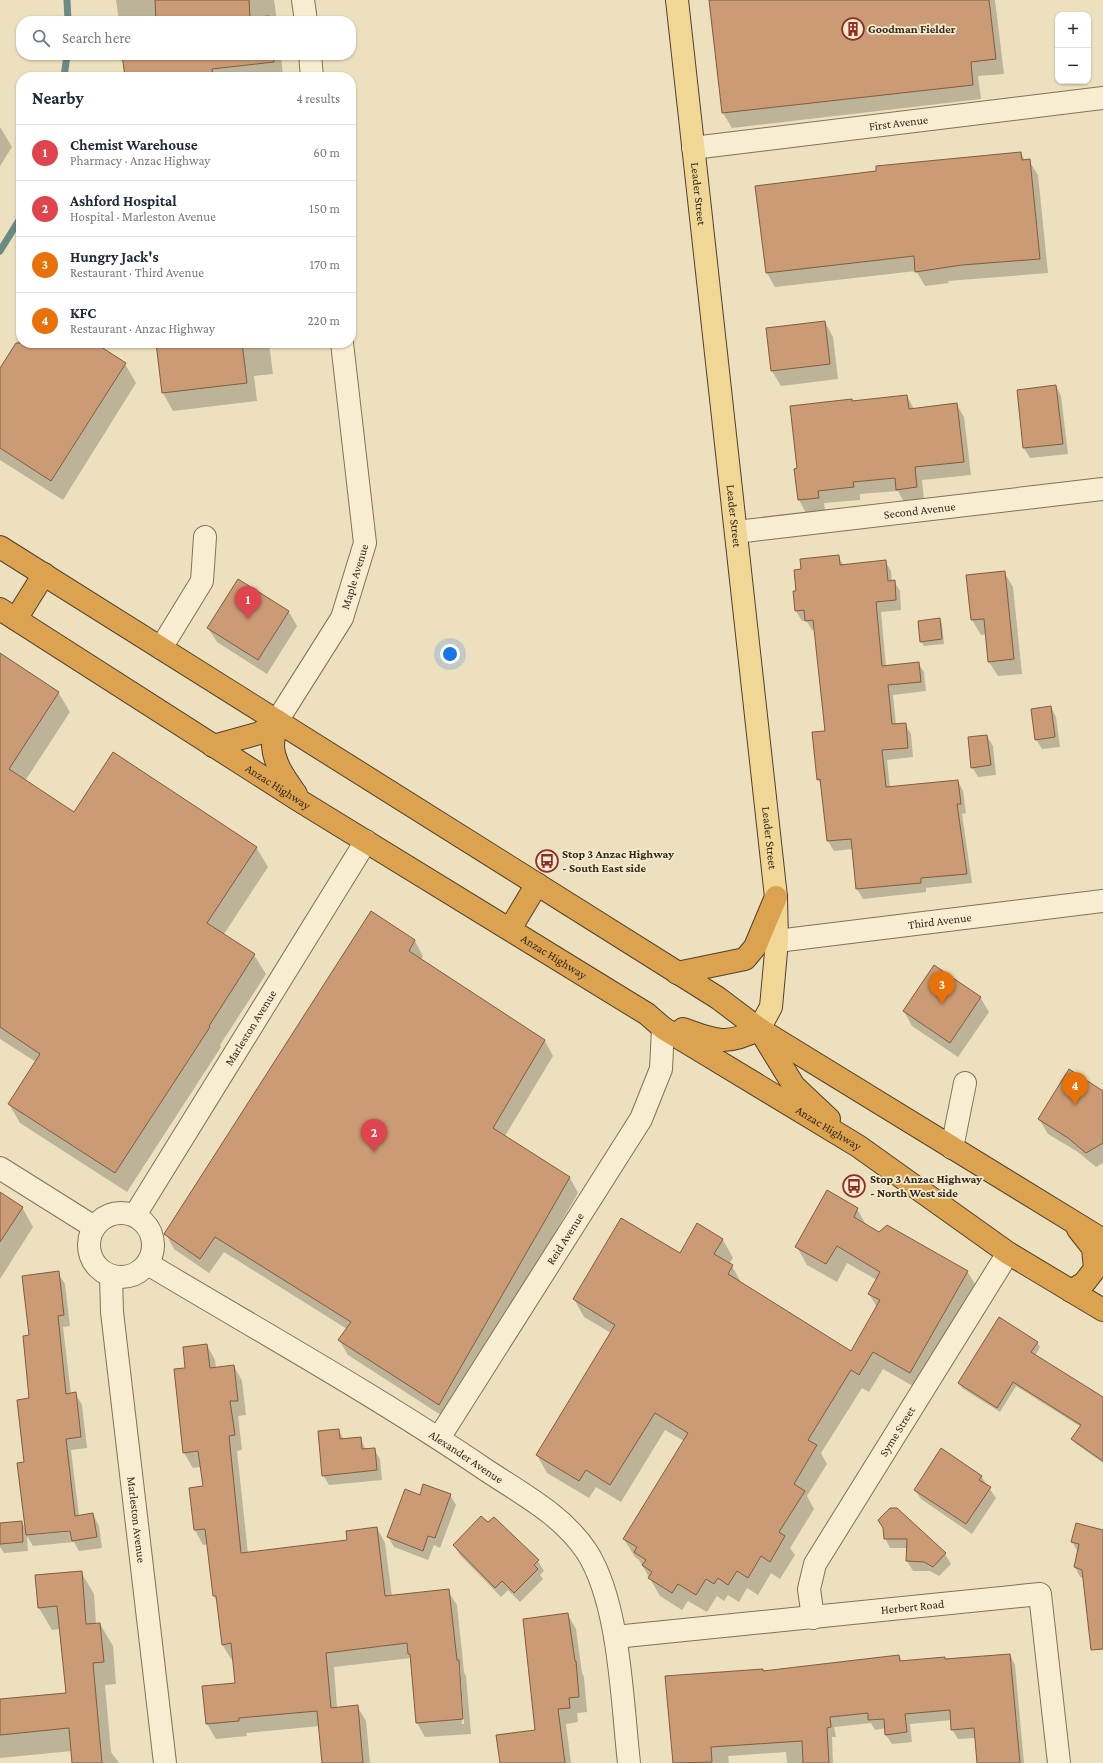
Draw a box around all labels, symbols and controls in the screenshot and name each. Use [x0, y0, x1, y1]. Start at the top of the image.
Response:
map controls [1055, 12, 1091, 84]
button: + [1055, 12, 1091, 48]
search box [16, 16, 356, 60]
building icon: Goodman Fielder [840, 16, 866, 42]
place label: Goodman Fielder [868, 22, 956, 36]
icon: search [30, 27, 52, 49]
text: Search here [62, 30, 131, 46]
button: − [1055, 48, 1091, 84]
text: Nearby [32, 89, 84, 108]
text: 4 results [296, 91, 340, 106]
street label: First Avenue [868, 112, 929, 133]
text: Chemist Warehouse [70, 137, 198, 153]
text: 1 [43, 145, 47, 160]
text: 60 m [313, 145, 340, 160]
text: Pharmacy · Anzac Highway [70, 153, 210, 168]
street label: Leader Street [688, 162, 709, 227]
text: Ashford Hospital [70, 193, 177, 209]
text: 2 [42, 201, 48, 216]
text: 150 m [309, 201, 340, 216]
text: Hospital · Marleston Avenue [70, 209, 216, 224]
text: Hungry Jack's [70, 249, 159, 265]
text: 3 [42, 257, 48, 272]
text: 170 m [310, 257, 340, 272]
text: Restaurant · Third Avenue [70, 265, 204, 280]
text: KFC [70, 305, 96, 321]
text: 4 [41, 313, 49, 328]
text: 220 m [307, 313, 340, 328]
text: Restaurant · Anzac Highway [70, 321, 215, 336]
street label: Leader Street [724, 484, 744, 549]
street label: Second Avenue [883, 499, 956, 522]
street label: Maple Avenue [338, 542, 371, 611]
pin: 1 [235, 586, 261, 619]
your location [440, 644, 460, 664]
street label: Anzac Highway [243, 761, 313, 813]
street label: Leader Street [759, 806, 780, 871]
place label: Stop 3 Anzac Highway - South East side [562, 847, 674, 875]
bus stop icon: Stop 3 Anzac Highway - South East side [534, 848, 560, 874]
street label: Third Avenue [907, 910, 972, 932]
street label: Anzac Highway [519, 931, 589, 982]
pin: 3 [929, 971, 955, 1004]
street label: Marleston Avenue [222, 987, 279, 1068]
pin: 4 [1062, 1072, 1088, 1105]
street label: Anzac Highway [793, 1103, 864, 1154]
pin: 2 [361, 1119, 387, 1152]
place label: Stop 3 Anzac Highway - North West side [870, 1172, 982, 1200]
bus stop icon: Stop 3 Anzac Highway - North West side [841, 1173, 867, 1199]
street label: Reid Avenue [544, 1210, 587, 1267]
street label: Syme Street [876, 1403, 919, 1459]
street label: Alexander Avenue [426, 1427, 506, 1486]
street label: Marleston Avenue [124, 1476, 148, 1563]
street label: Herbert Road [880, 1597, 946, 1617]

